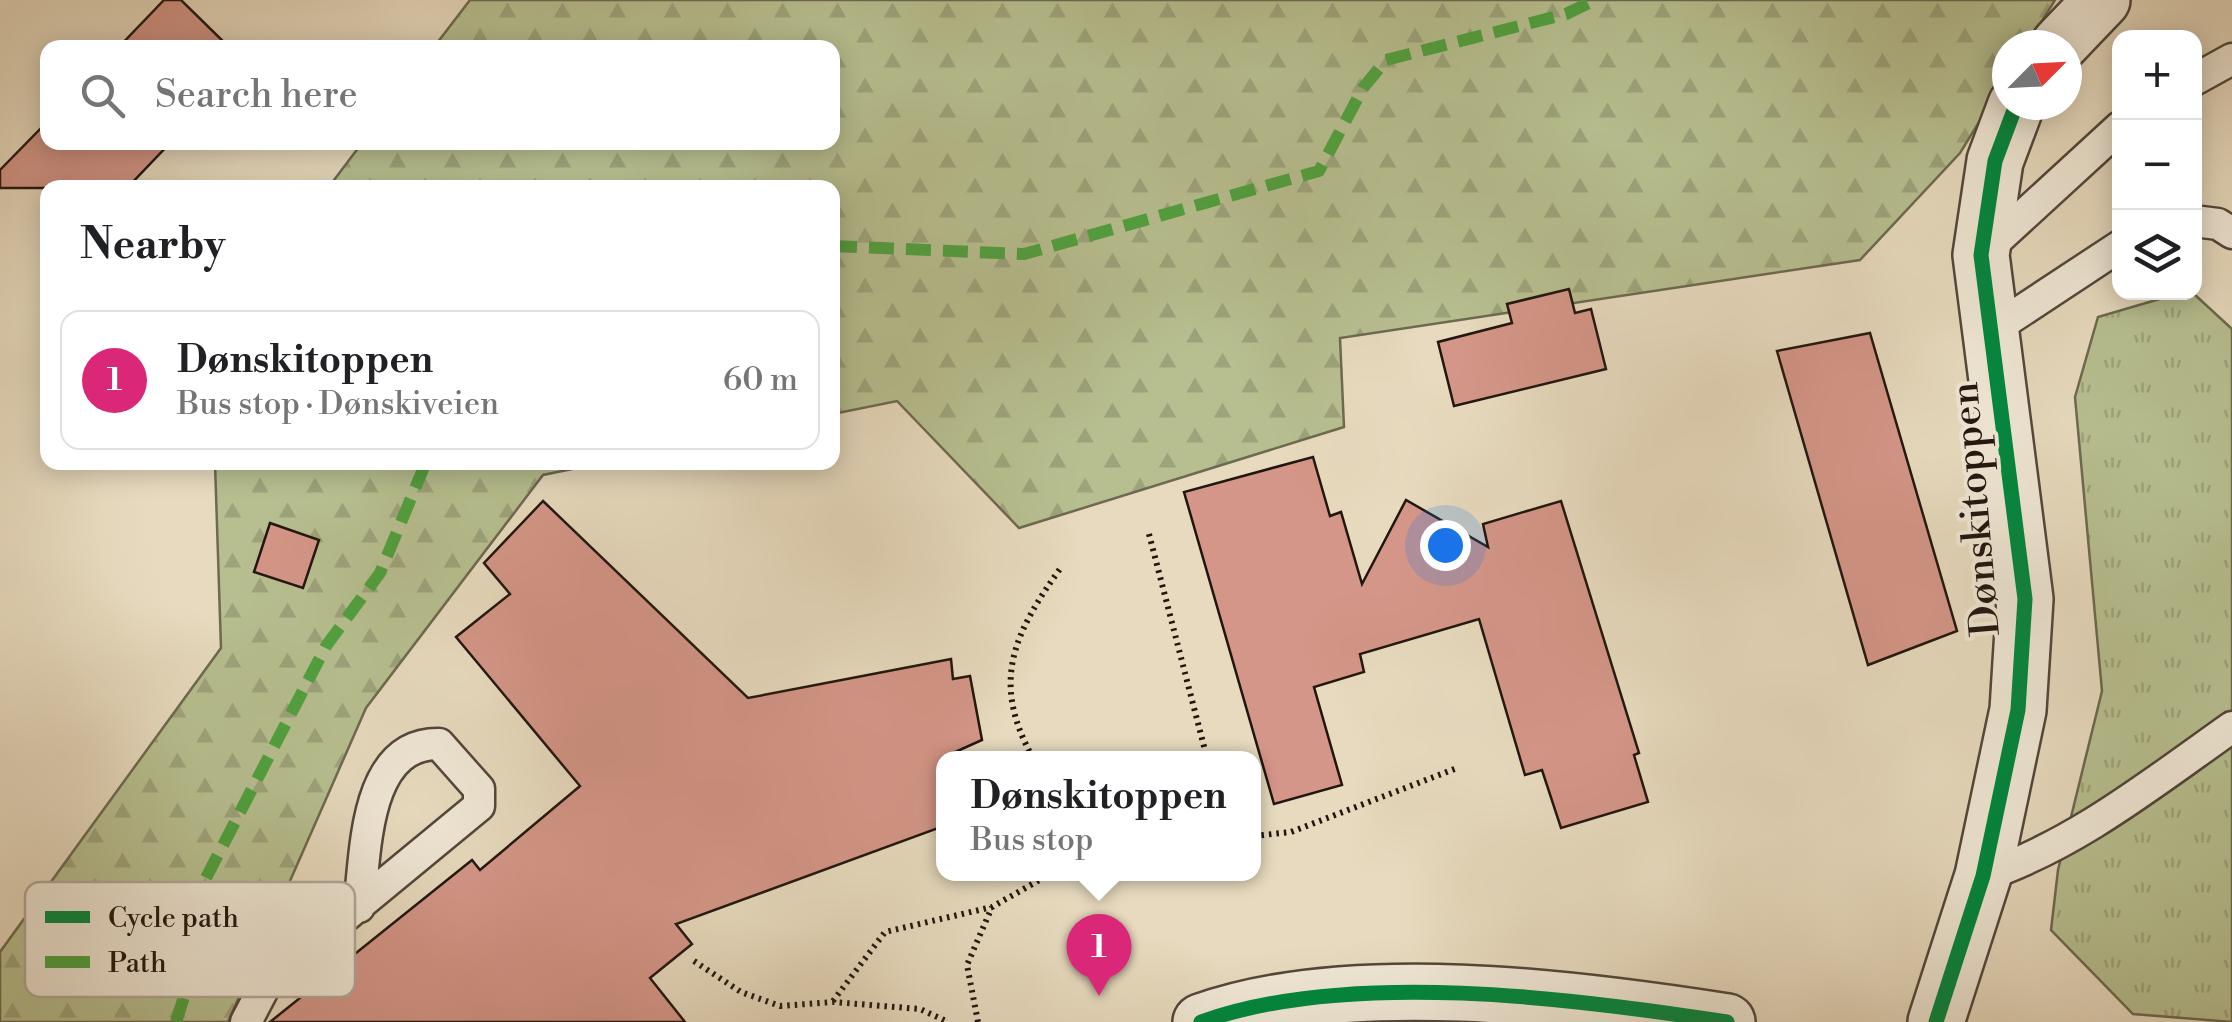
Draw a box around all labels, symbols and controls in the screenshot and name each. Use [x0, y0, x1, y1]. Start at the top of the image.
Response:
north arrow [1992, 30, 2082, 120]
map controls [2112, 30, 2202, 300]
button: + [2112, 30, 2202, 120]
search box [40, 40, 840, 150]
icon: search [75, 68, 130, 123]
text: Search here [155, 72, 358, 119]
button: − [2112, 120, 2202, 210]
button: layers [2112, 210, 2202, 300]
text: Nearby [80, 219, 225, 272]
text: Dønskitoppen [177, 337, 433, 384]
text: 1 [107, 360, 122, 400]
text: 60 m [723, 360, 798, 400]
street label: Dønskitoppen [1940, 380, 2012, 638]
text: Bus stop · Dønskiveien [177, 384, 499, 424]
your location [1420, 520, 1471, 571]
popup [936, 751, 1261, 881]
text: Dønskitoppen [970, 773, 1227, 820]
text: Bus stop [970, 820, 1094, 860]
legend [25, 882, 355, 997]
text: Cycle path [108, 901, 239, 936]
pin: 1 [1066, 914, 1132, 996]
text: Path [108, 946, 167, 981]

